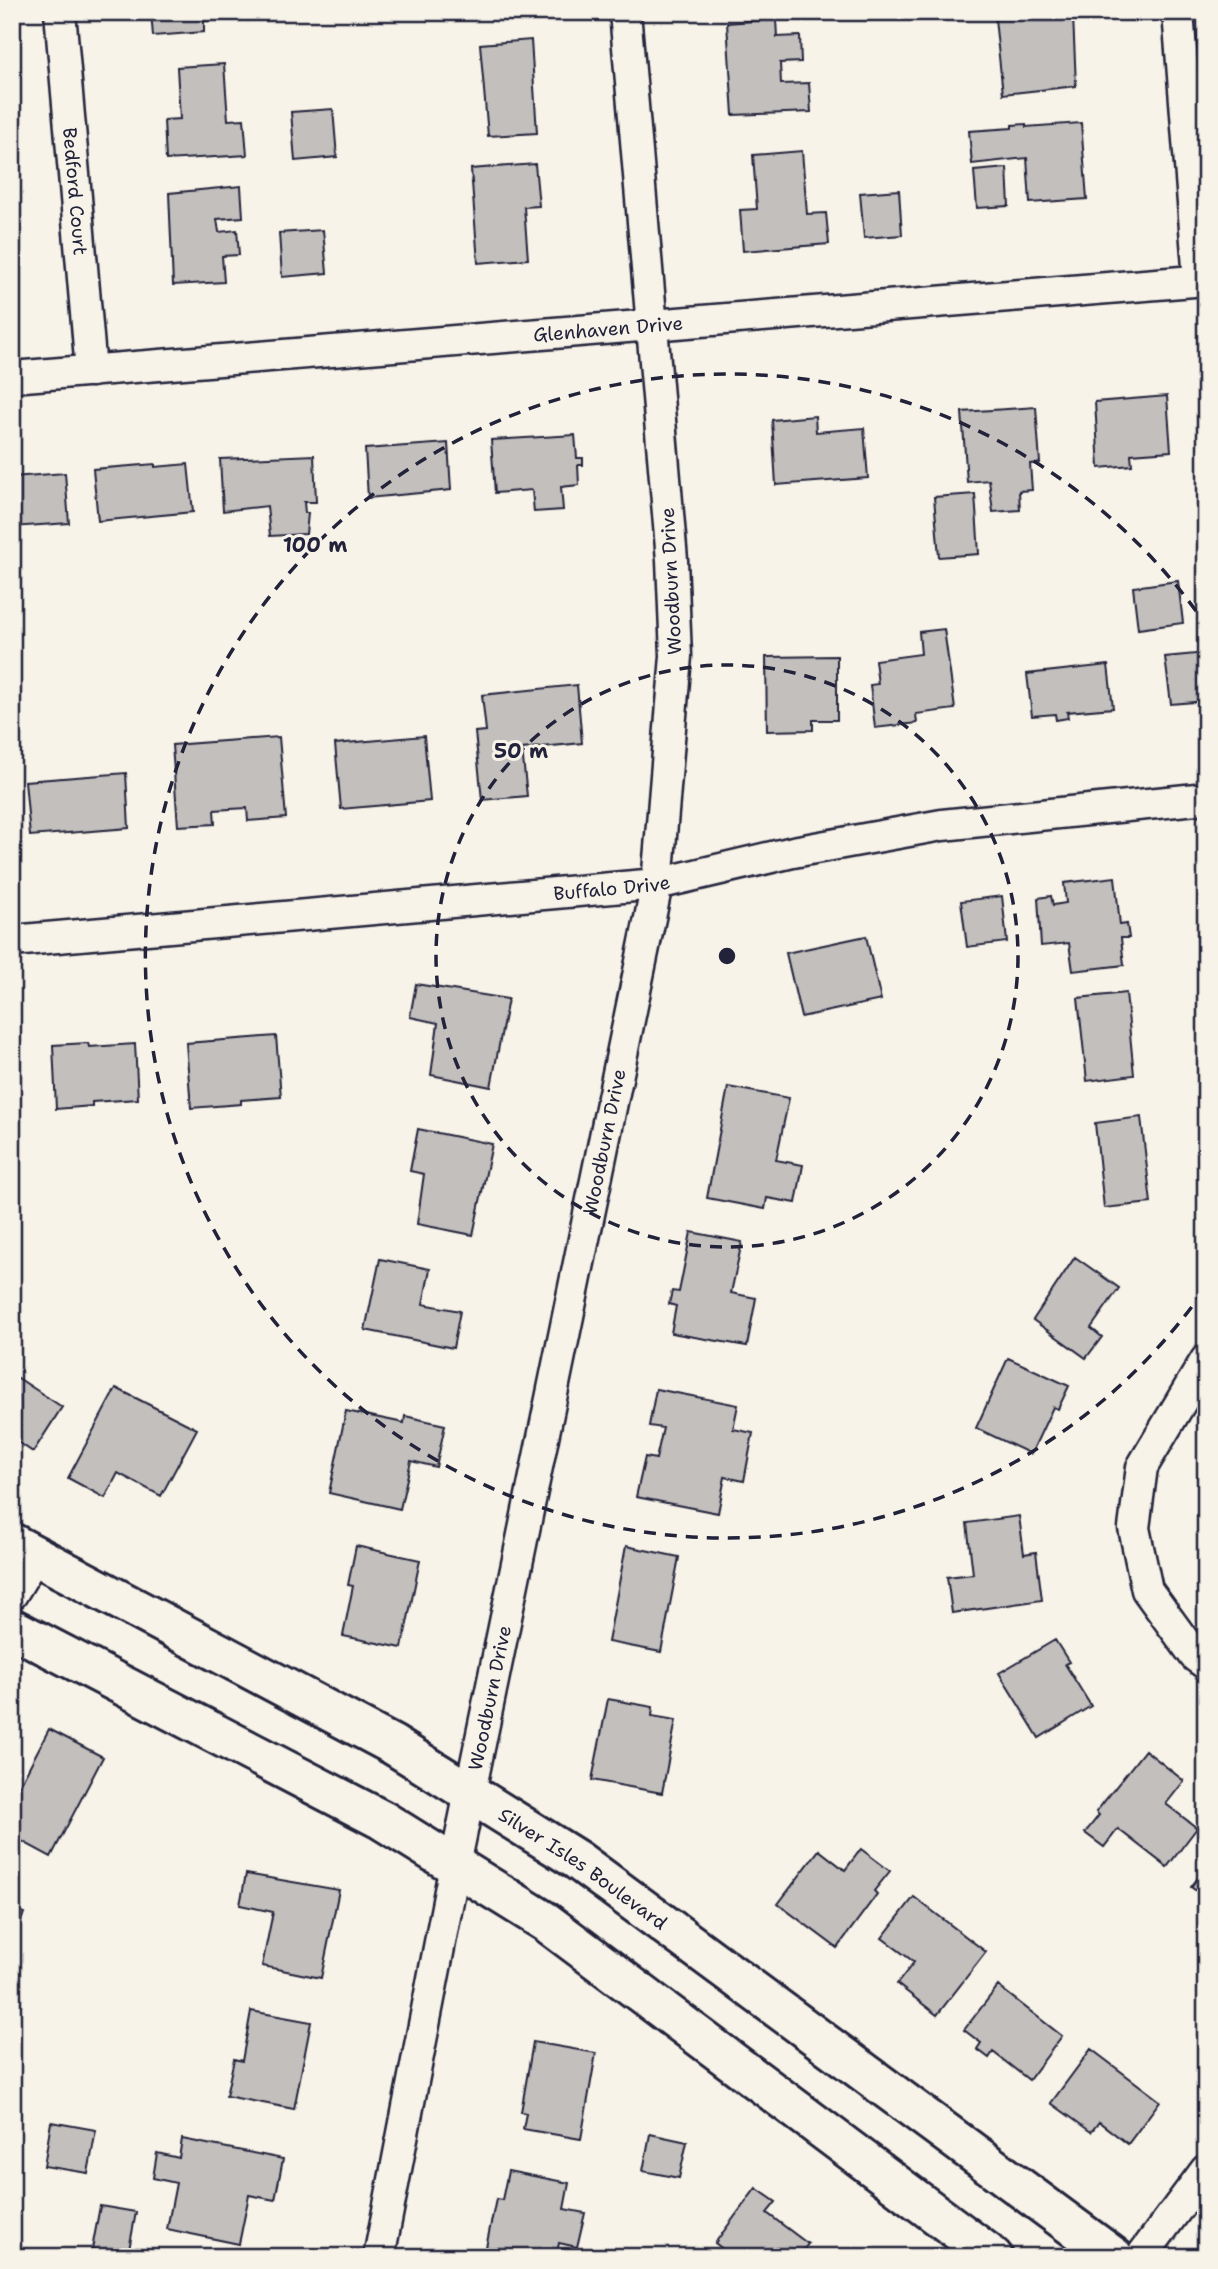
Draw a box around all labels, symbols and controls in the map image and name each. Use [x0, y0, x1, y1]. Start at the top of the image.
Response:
street label: Bedford Court [58, 126, 93, 256]
street label: Glenhaven Drive [532, 310, 684, 347]
street label: Woodburn Drive [655, 507, 687, 655]
text: 100 m [283, 531, 347, 559]
text: 50 m [494, 737, 548, 765]
street label: Buffalo Drive [552, 869, 673, 906]
centre of rings [715, 944, 739, 968]
street label: Woodburn Drive [577, 1067, 631, 1216]
street label: Woodburn Drive [462, 1623, 517, 1773]
street label: Silver Isles Boulevard [494, 1802, 672, 1935]

